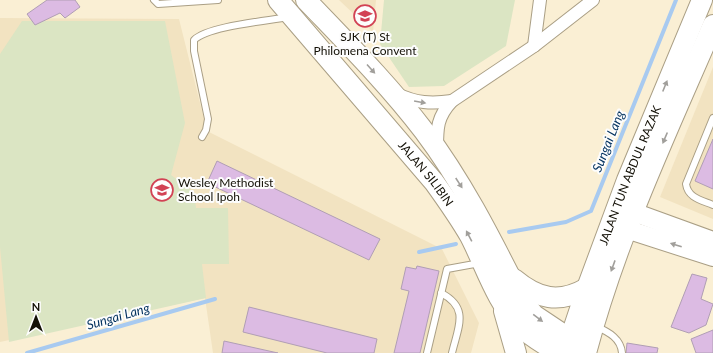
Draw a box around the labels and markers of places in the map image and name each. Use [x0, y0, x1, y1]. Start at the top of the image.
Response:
school or university icon: SJK (T) St Philomena Convent [352, 3, 378, 29]
place label: SJK (T) St Philomena Convent [314, 29, 417, 58]
place label: Wesley Methodist School Ipoh [178, 175, 274, 204]
school or university icon: Wesley Methodist School Ipoh [149, 177, 175, 203]

